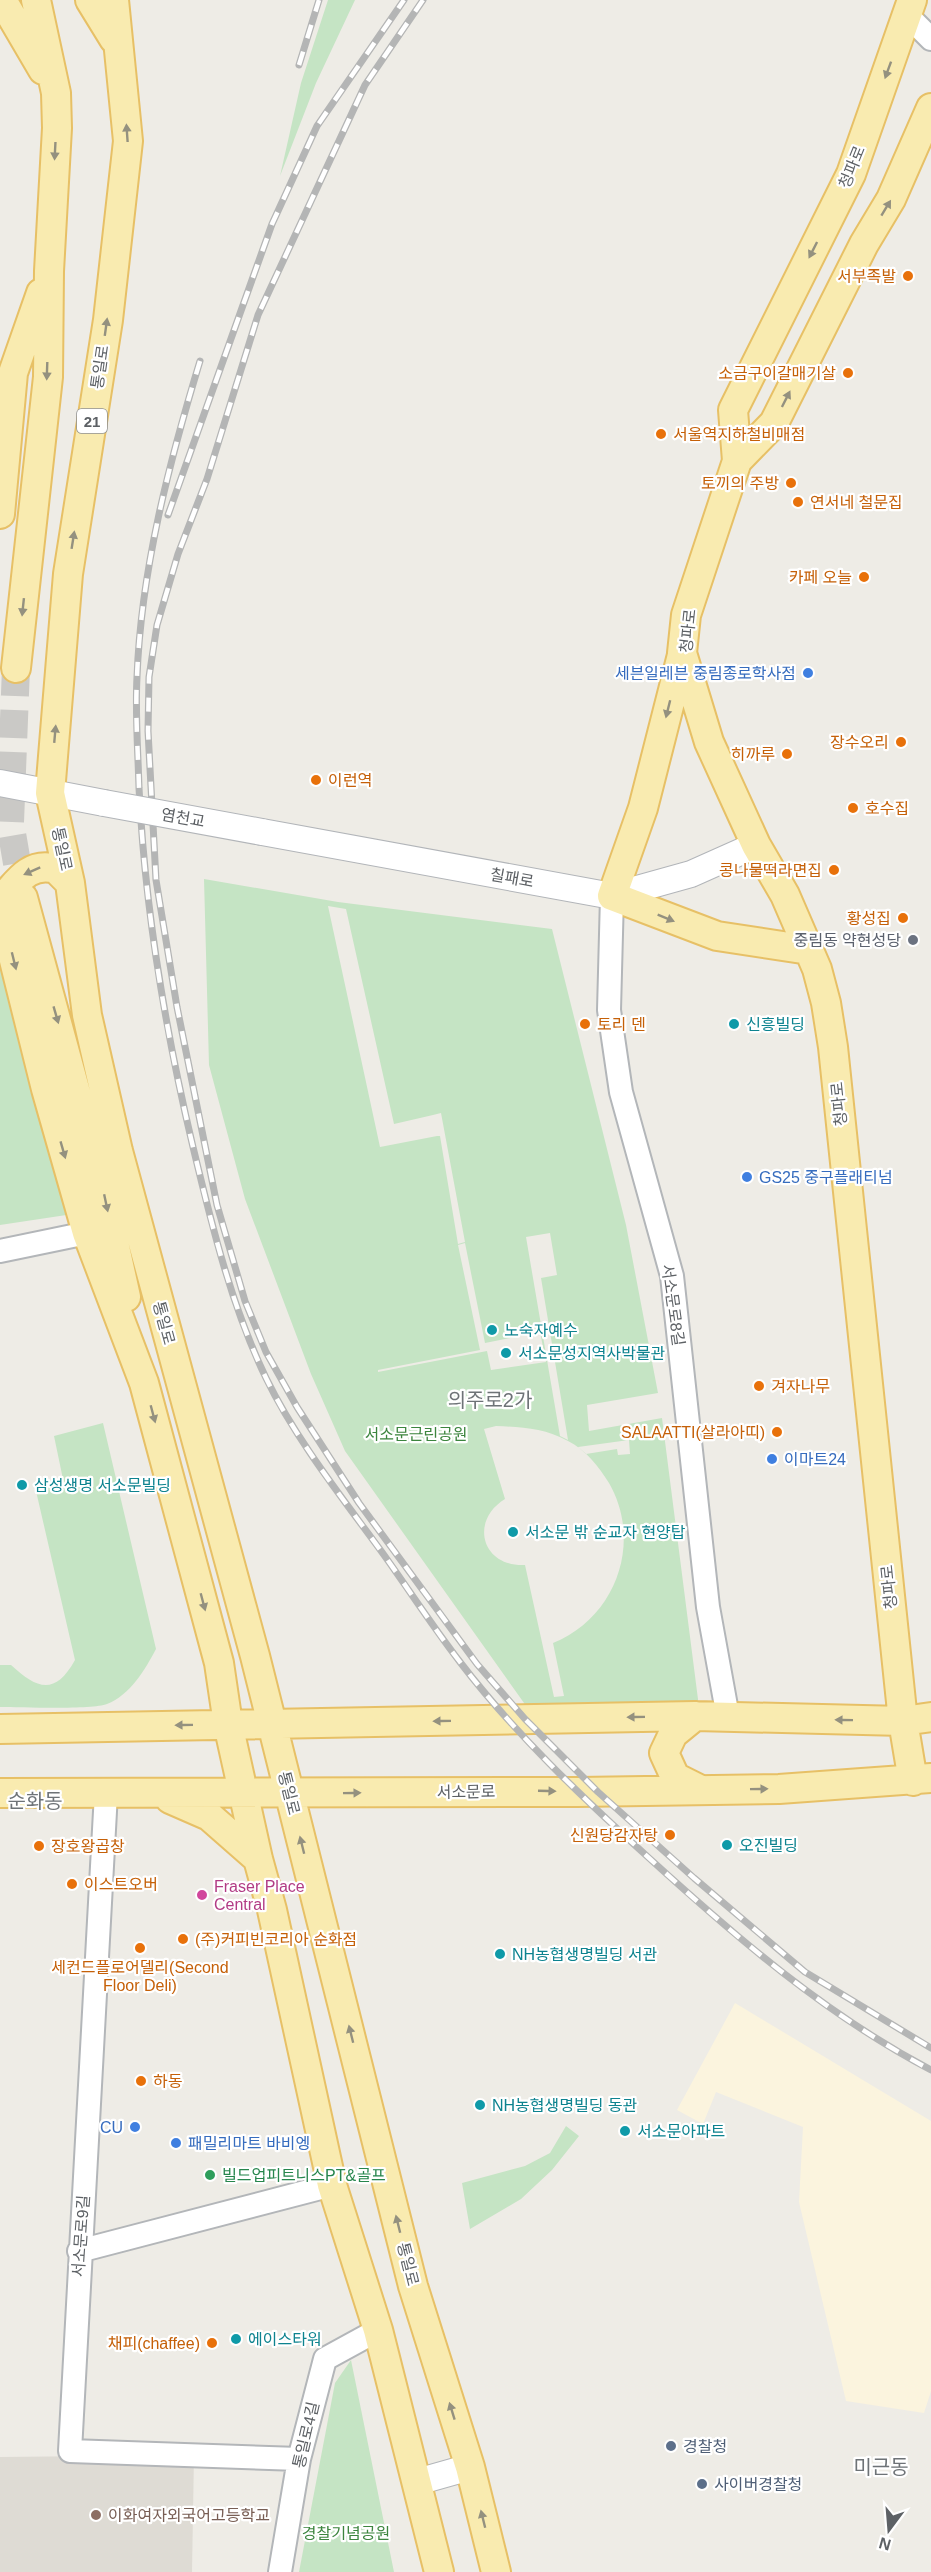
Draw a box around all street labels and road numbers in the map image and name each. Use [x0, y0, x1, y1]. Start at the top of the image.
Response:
street label: 청파로 [836, 143, 868, 191]
street label: 통일로 [89, 344, 112, 390]
road number: 21 [77, 409, 107, 433]
street label: 청파로 [677, 608, 699, 654]
street label: 염천교 [160, 806, 206, 830]
street label: 통일로 [49, 826, 75, 873]
street label: 칠패로 [489, 866, 535, 890]
street label: 청파로 [828, 1081, 850, 1127]
street label: 서소문로8길 [659, 1263, 687, 1347]
street label: 통일로 [150, 1299, 178, 1347]
street label: 청파로 [878, 1564, 900, 1610]
street label: 통일로 [275, 1770, 303, 1817]
street label: 서소문로 [436, 1783, 496, 1801]
street label: 서소문로9길 [70, 2194, 92, 2278]
street label: 통일로 [394, 2241, 422, 2288]
street label: 통일로4길 [290, 2400, 322, 2470]

